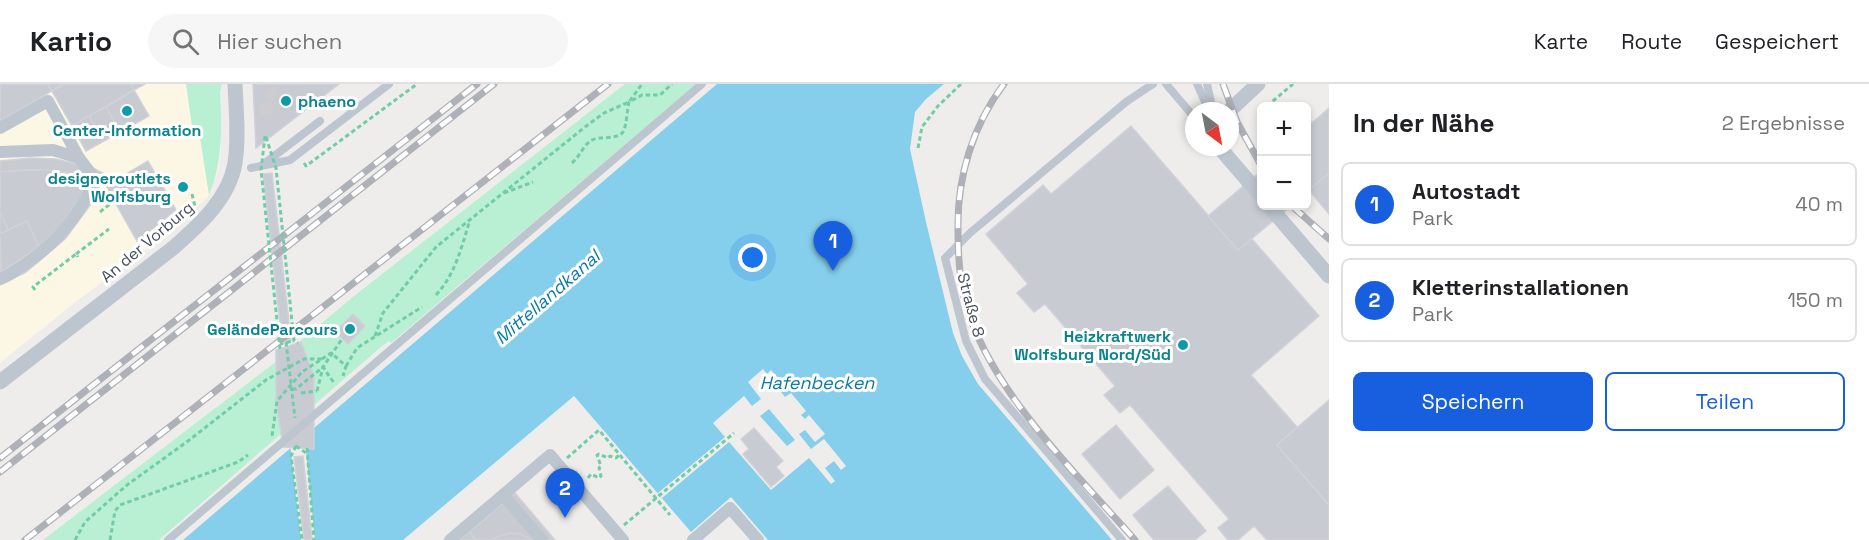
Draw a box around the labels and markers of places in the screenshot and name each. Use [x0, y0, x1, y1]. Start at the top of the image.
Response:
place label: phaeno [298, 91, 356, 112]
marker: phaeno [279, 94, 293, 108]
marker: Center-Information [120, 104, 134, 118]
place label: Center-Information [53, 120, 201, 141]
place label: designeroutlets Wolfsburg [48, 168, 171, 207]
marker: designeroutlets Wolfsburg [176, 180, 190, 194]
pin: 1 [814, 222, 852, 271]
place label: GeländeParcours [207, 319, 338, 340]
marker: GeländeParcours [343, 322, 357, 336]
place label: Heizkraftwerk Wolfsburg Nord/Süd [1014, 326, 1171, 365]
marker: Heizkraftwerk Wolfsburg Nord/Süd [1176, 338, 1190, 352]
pin: 2 [546, 468, 584, 518]

